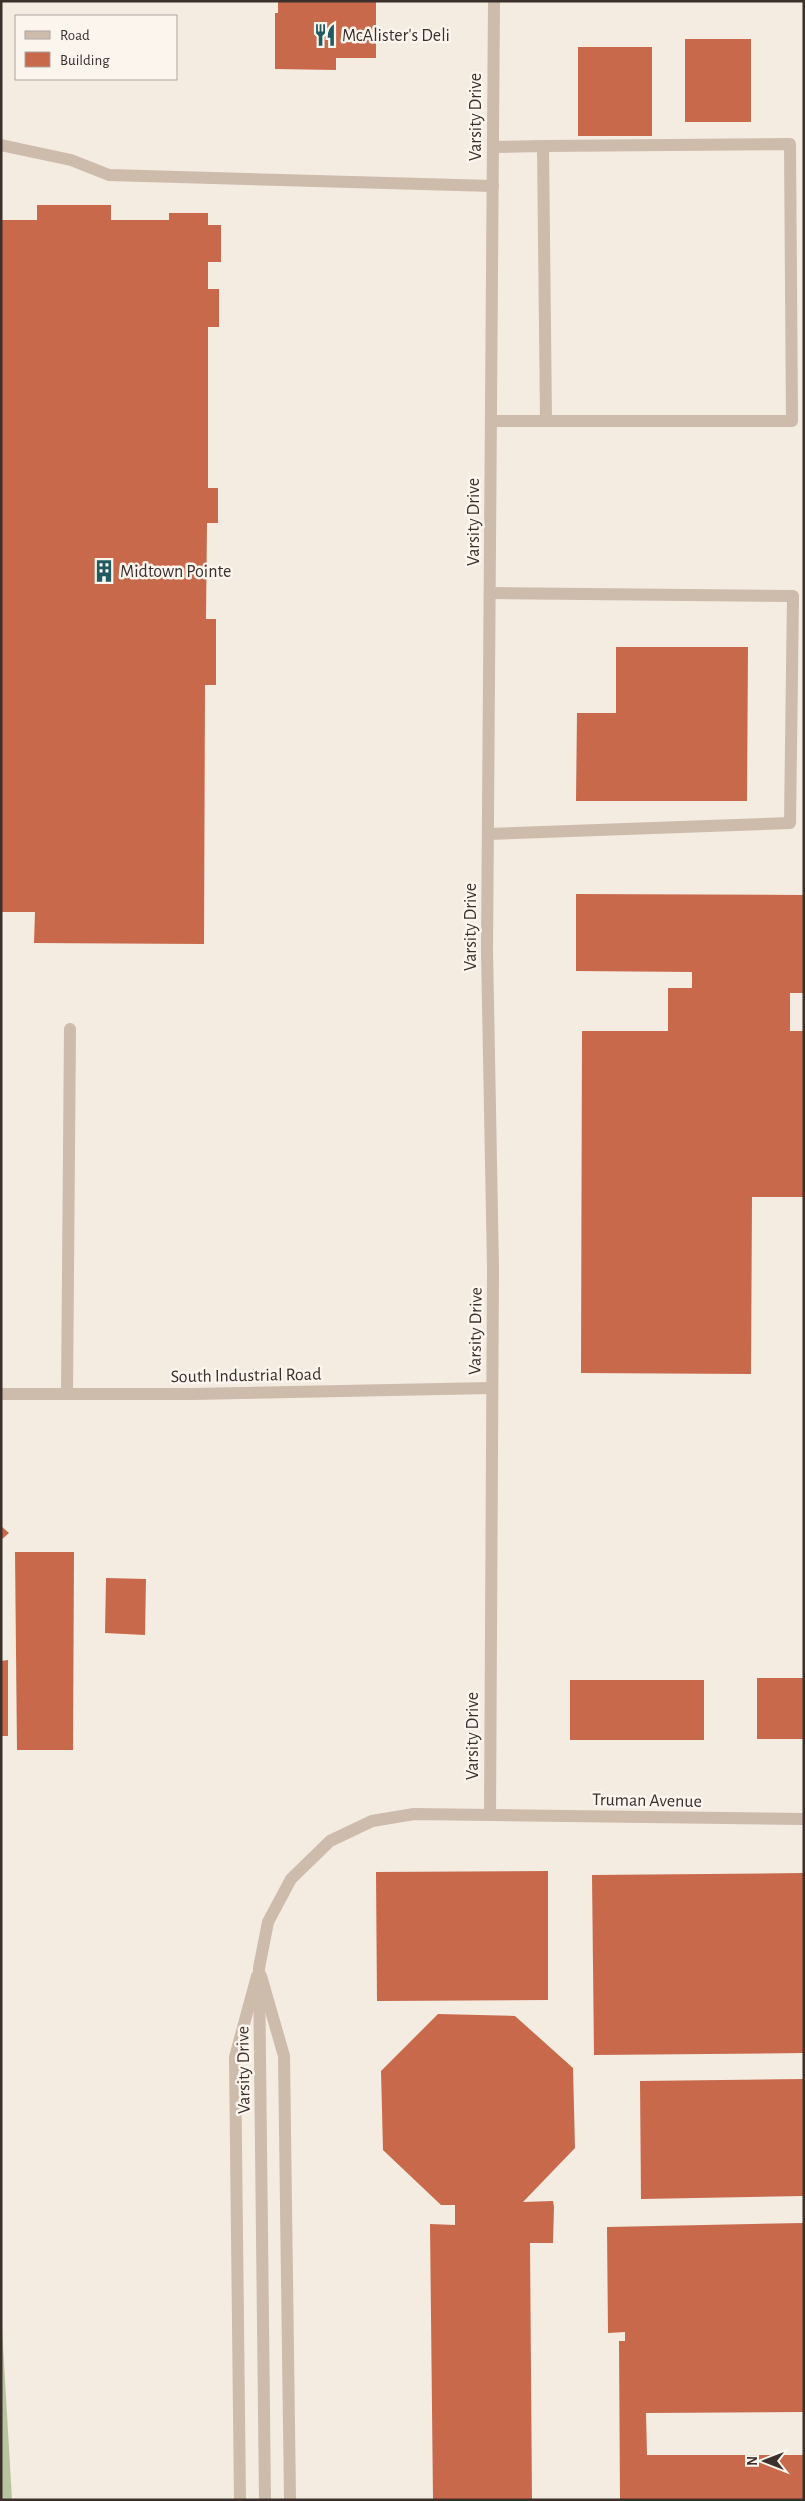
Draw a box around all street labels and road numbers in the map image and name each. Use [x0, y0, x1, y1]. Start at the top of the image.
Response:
street label: Varsity Drive [467, 73, 485, 161]
street label: Varsity Drive [465, 478, 483, 566]
street label: Varsity Drive [462, 883, 480, 971]
street label: Varsity Drive [466, 1287, 486, 1375]
street label: South Industrial Road [170, 1366, 322, 1386]
street label: Varsity Drive [464, 1692, 482, 1780]
street label: Truman Avenue [592, 1791, 702, 1811]
street label: Varsity Drive [234, 2026, 254, 2114]

